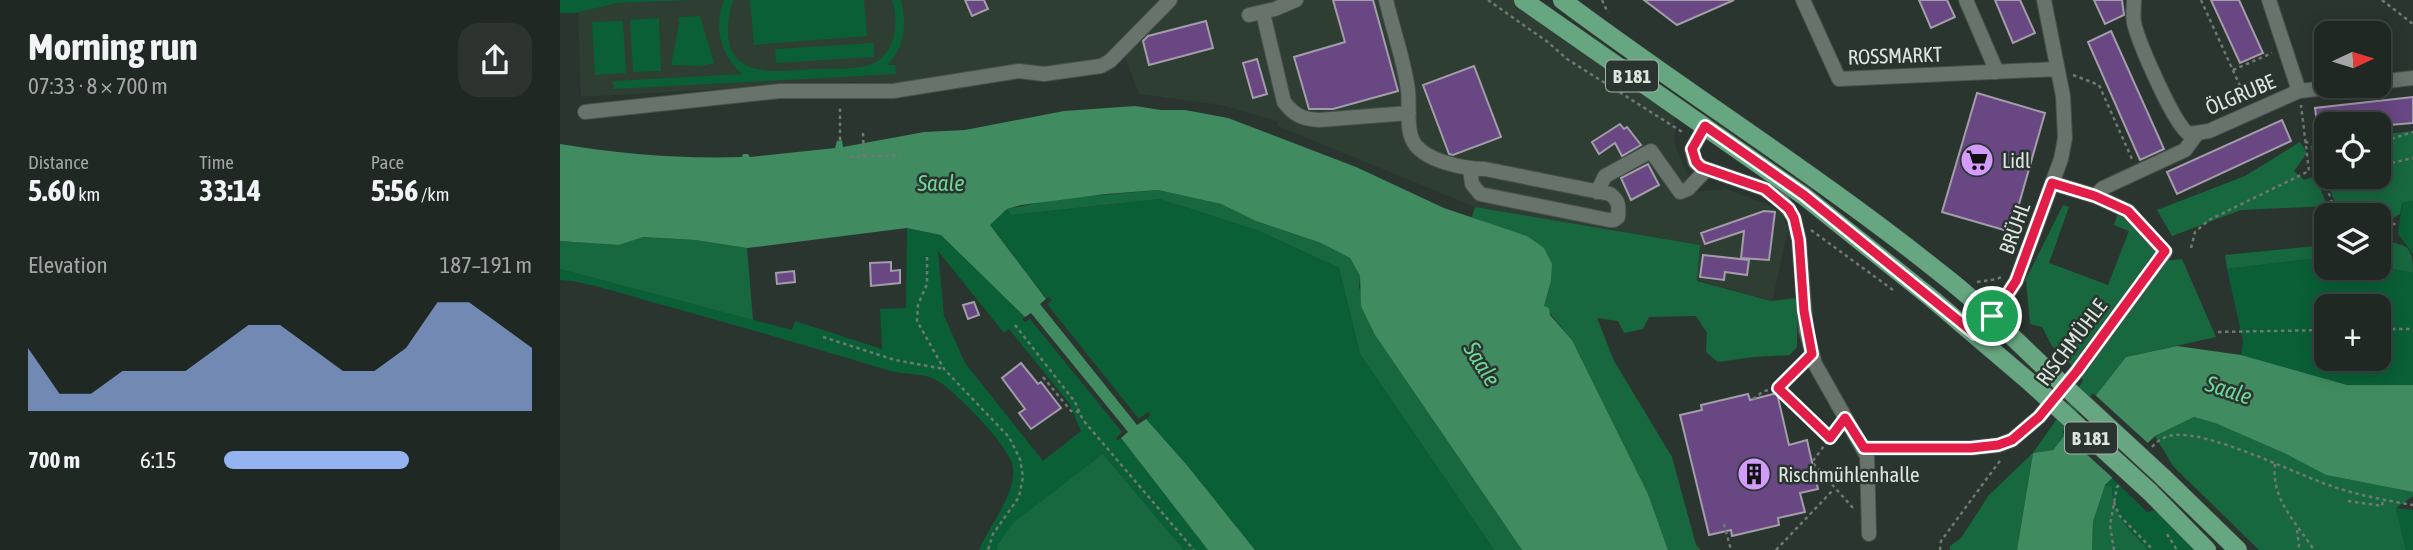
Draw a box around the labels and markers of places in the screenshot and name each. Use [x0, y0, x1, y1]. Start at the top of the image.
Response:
supermarket icon: Lidl [1958, 141, 1996, 179]
place label: Lidl [2002, 148, 2031, 172]
pin [1962, 286, 2022, 346]
building icon: Rischmühlenhalle [1735, 455, 1773, 493]
place label: Rischmühlenhalle [1778, 462, 1920, 486]

